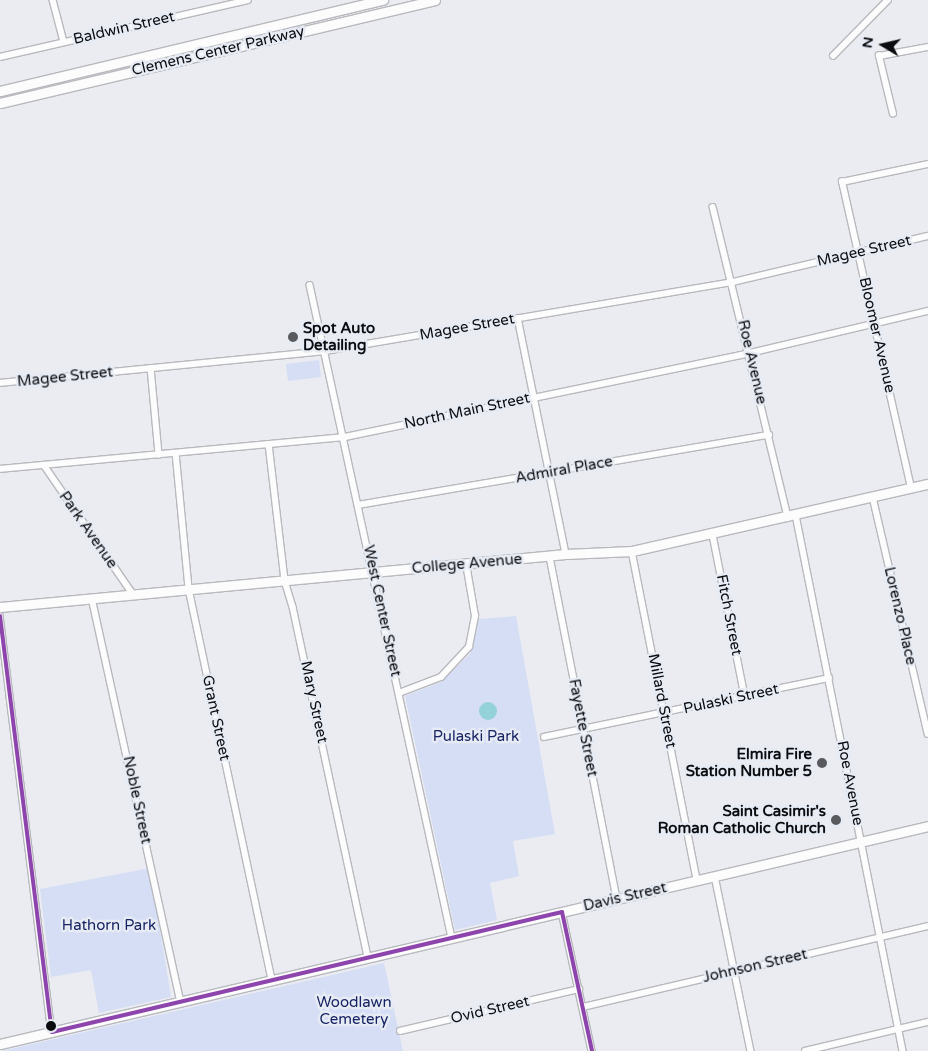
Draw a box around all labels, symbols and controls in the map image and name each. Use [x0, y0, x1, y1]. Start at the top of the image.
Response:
street label: Baldwin Street [72, 8, 176, 48]
north arrow [858, 20, 908, 70]
street label: Clemens Center Parkway [130, 22, 306, 80]
text: N [858, 36, 877, 49]
street label: Magee Street [815, 231, 913, 271]
street label: Bloomer Avenue [855, 276, 899, 394]
street label: Magee Street [418, 310, 516, 344]
street label: Roe Avenue [734, 318, 770, 406]
place label: Spot Auto Detailing [303, 319, 375, 354]
marker: Spot Auto Detailing [287, 331, 299, 343]
street label: Magee Street [16, 363, 114, 391]
street label: North Main Street [403, 389, 531, 433]
street label: Admiral Place [514, 453, 614, 487]
street label: Park Avenue [55, 488, 121, 572]
street label: West Center Street [359, 544, 405, 678]
street label: College Avenue [411, 550, 523, 578]
street label: Lorenzo Place [880, 565, 920, 667]
street label: Fitch Street [712, 573, 746, 657]
street label: Millard Street [644, 652, 680, 750]
street label: Mary Street [297, 659, 331, 745]
street label: Grant Street [198, 674, 234, 762]
street label: Fayette Street [565, 678, 601, 778]
street label: Pulaski Street [682, 680, 780, 718]
park label: Pulaski Park [433, 728, 519, 746]
street label: Roe Avenue [833, 739, 867, 827]
place label: Elmira Fire Station Number 5 [686, 745, 812, 780]
street label: Noble Street [119, 754, 155, 846]
marker: Elmira Fire Station Number 5 [816, 757, 828, 769]
place label: Saint Casimir's Roman Catholic Church [658, 802, 826, 837]
marker: Saint Casimir's Roman Catholic Church [830, 814, 842, 826]
street label: Davis Street [582, 879, 668, 915]
park label: Hathorn Park [62, 917, 156, 935]
street label: Johnson Street [701, 945, 809, 987]
street label: Ovid Street [449, 992, 531, 1028]
park label: Woodlawn Cemetery [316, 993, 392, 1028]
unlabelled marker [46, 1021, 56, 1031]

